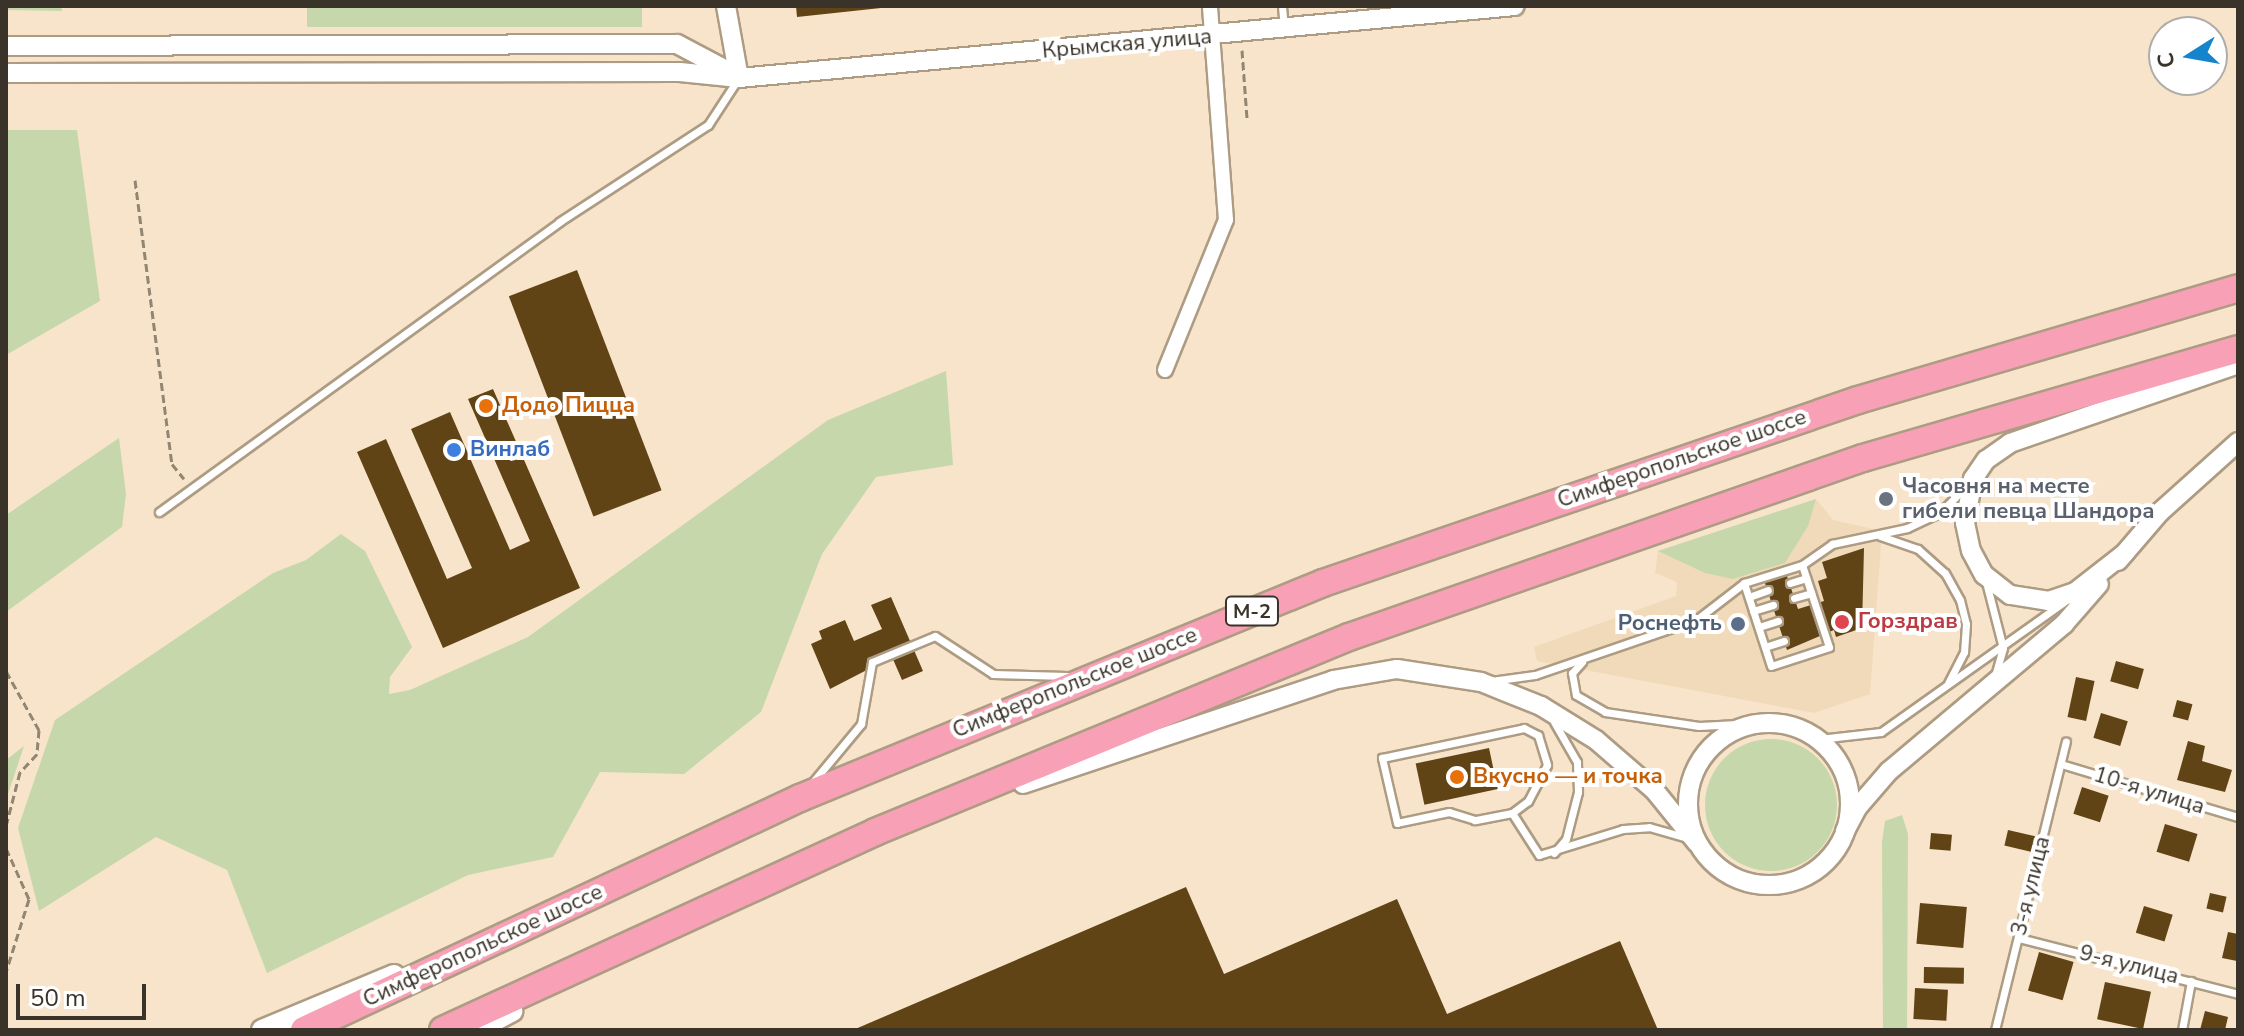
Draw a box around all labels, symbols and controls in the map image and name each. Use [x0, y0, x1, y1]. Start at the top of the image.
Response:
north arrow [2148, 16, 2228, 96]
street label: Крымская улица [1041, 23, 1213, 65]
text: С [2150, 50, 2183, 70]
place label: Додо Пицца [502, 393, 635, 419]
marker: Додо Пицца [477, 397, 495, 415]
street label: Симферопольское шоссе [1554, 404, 1810, 514]
place label: Винлаб [470, 437, 550, 463]
marker: Винлаб [445, 441, 463, 459]
place label: Часовня на месте гибели певца Шандора [1902, 473, 2155, 524]
marker: Часовня на месте гибели певца Шандора [1877, 490, 1895, 508]
road number: М-2 [1224, 595, 1280, 627]
place label: Горздрав [1858, 609, 1958, 635]
place label: Роснефть [1618, 611, 1722, 637]
marker: Горздрав [1833, 613, 1851, 631]
marker: Роснефть [1729, 615, 1747, 633]
street label: Симферопольское шоссе [949, 622, 1201, 744]
street label: 10-я улица [2090, 762, 2208, 820]
place label: Вкусно — и точка [1473, 764, 1663, 790]
marker: Вкусно — и точка [1448, 768, 1466, 786]
street label: 3-я улица [2006, 834, 2056, 938]
street label: Симферопольское шоссе [359, 879, 607, 1013]
street label: 9-я улица [2077, 940, 2181, 990]
scale bar [20, 968, 150, 1018]
text: 50 m [30, 982, 86, 1014]

